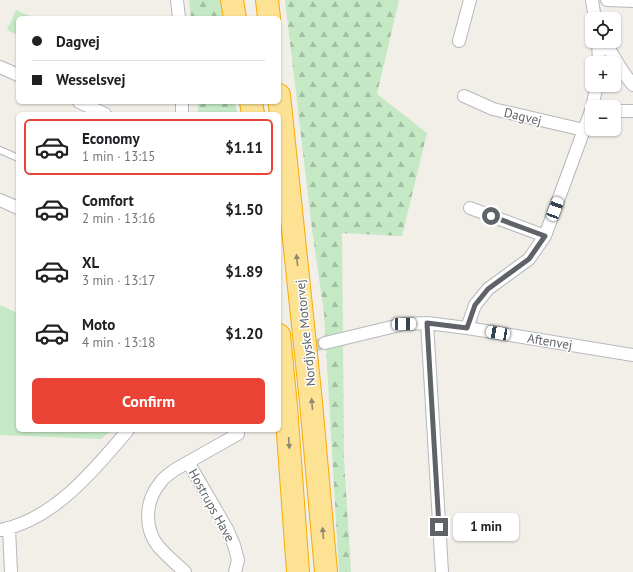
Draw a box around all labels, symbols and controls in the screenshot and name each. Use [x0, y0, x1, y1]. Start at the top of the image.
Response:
map controls [585, 12, 621, 136]
button: locate [585, 12, 621, 48]
text: Dagvej [56, 32, 100, 51]
button: + [585, 56, 621, 92]
text: Wesselsvej [56, 70, 125, 89]
button: − [585, 100, 621, 136]
street label: Dagvej [502, 104, 543, 129]
icon: car [34, 129, 70, 165]
text: Economy [82, 129, 140, 148]
text: $1.11 [225, 138, 263, 157]
text: 1 min · 13:15 [82, 148, 155, 165]
icon: car [34, 191, 70, 227]
text: Comfort [82, 191, 134, 210]
car [545, 196, 565, 222]
text: $1.50 [225, 200, 263, 219]
route start [482, 207, 500, 225]
text: 2 min · 13:16 [82, 210, 155, 227]
icon: car [34, 253, 70, 289]
text: XL [82, 253, 99, 272]
one-way arrow [294, 254, 300, 266]
text: $1.89 [225, 262, 263, 281]
text: 3 min · 13:17 [82, 272, 155, 289]
street label: Nordjyske Motorvej [291, 279, 320, 387]
icon: car [34, 315, 70, 351]
text: Moto [82, 315, 115, 334]
car [392, 318, 416, 330]
text: $1.20 [225, 324, 263, 343]
car [485, 325, 511, 341]
street label: Aftenvej [526, 330, 574, 353]
text: 4 min · 13:18 [82, 334, 155, 351]
button: Confirm [32, 378, 265, 424]
one-way arrow [308, 398, 315, 410]
one-way arrow [285, 437, 292, 449]
street label: Hostrups Have [185, 466, 239, 545]
callout: 1 min [453, 513, 519, 541]
route end [430, 518, 448, 536]
text: 1 min [470, 518, 502, 535]
one-way arrow [319, 527, 326, 539]

